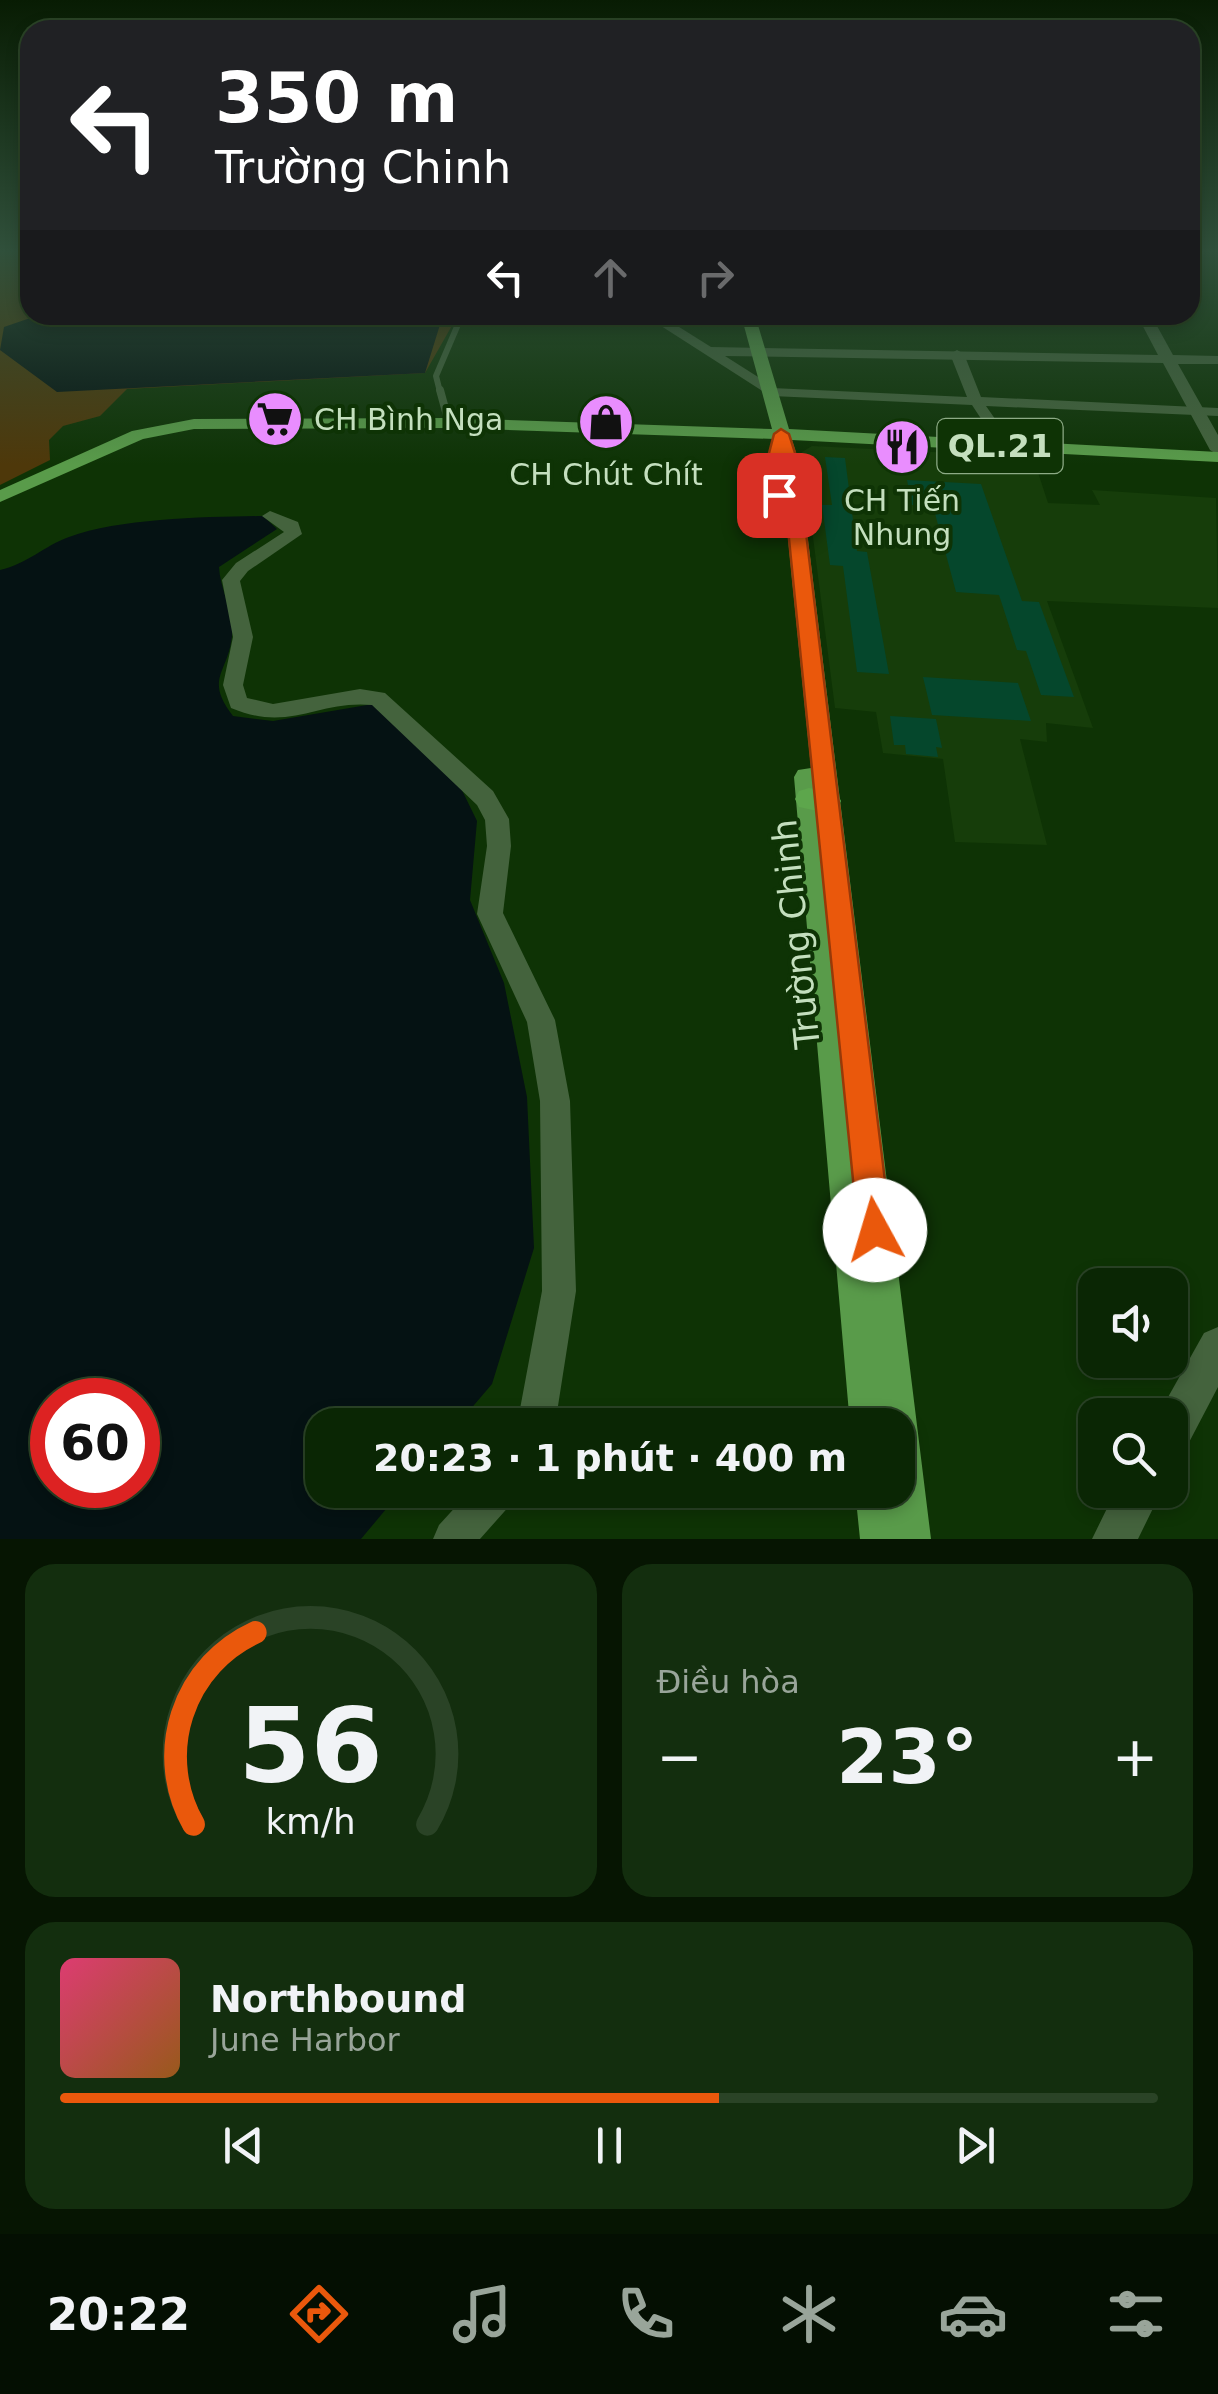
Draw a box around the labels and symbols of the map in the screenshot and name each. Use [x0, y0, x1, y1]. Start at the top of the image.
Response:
supermarket icon: CH Bình Nga [245, 389, 305, 449]
shop icon: CH Chút Chít [576, 392, 636, 452]
place label: CH Bình Nga [314, 402, 503, 437]
restaurant icon: CH Tiến Nhung [872, 417, 932, 477]
road number: QL.21 [938, 419, 1062, 473]
pin [737, 453, 822, 538]
place label: CH Chút Chít [509, 457, 703, 492]
place label: CH Tiến Nhung [844, 483, 960, 552]
street label: Trường Chinh [764, 817, 828, 1052]
position arrow [823, 1178, 927, 1282]
speed limit sign: 60 [30, 1378, 160, 1508]

